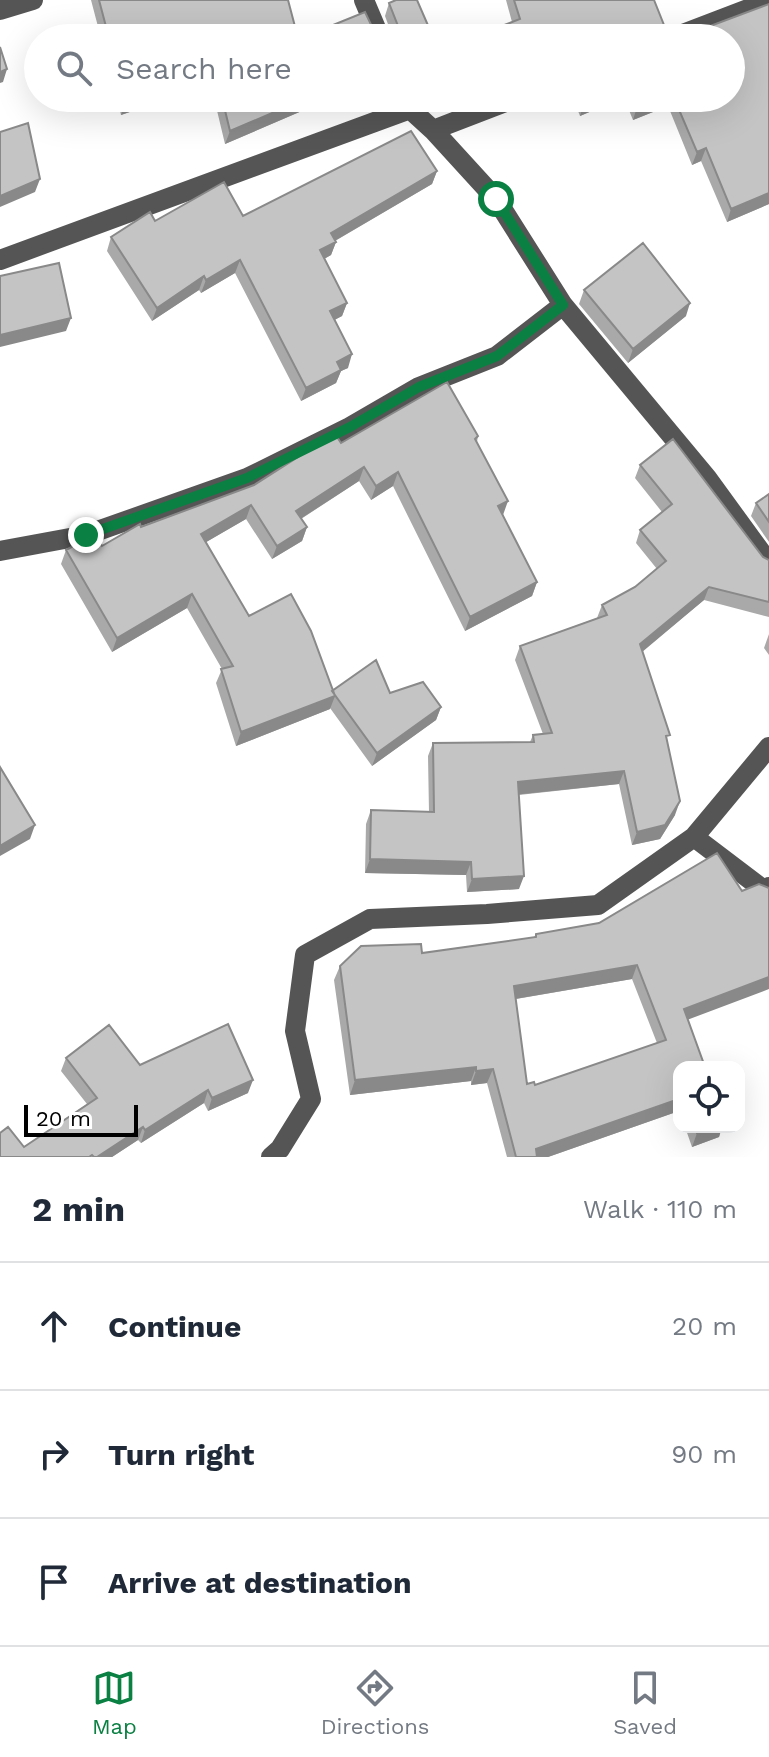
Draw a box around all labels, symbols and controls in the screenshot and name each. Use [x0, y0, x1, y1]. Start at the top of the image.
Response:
search box [24, 24, 745, 112]
icon: search [52, 46, 96, 90]
text: Search here [116, 51, 292, 86]
route start [478, 181, 514, 217]
route end [68, 517, 104, 553]
map controls [673, 1061, 745, 1133]
button: locate [673, 1061, 745, 1133]
scale bar [24, 1101, 138, 1137]
text: 20 m [36, 1106, 91, 1131]
text: 2 min [32, 1189, 125, 1229]
text: Walk · 110 m [583, 1194, 737, 1224]
icon: ahead [32, 1304, 76, 1348]
text: Continue [108, 1309, 241, 1344]
text: 20 m [672, 1311, 737, 1341]
icon: right [32, 1432, 76, 1476]
text: Turn right [108, 1437, 254, 1472]
text: 90 m [671, 1439, 737, 1469]
icon: arrive [32, 1560, 76, 1604]
text: Arrive at destination [108, 1565, 412, 1600]
tab: Map [92, 1666, 137, 1739]
tab: Directions [321, 1666, 429, 1739]
tab: Saved [613, 1666, 677, 1739]

